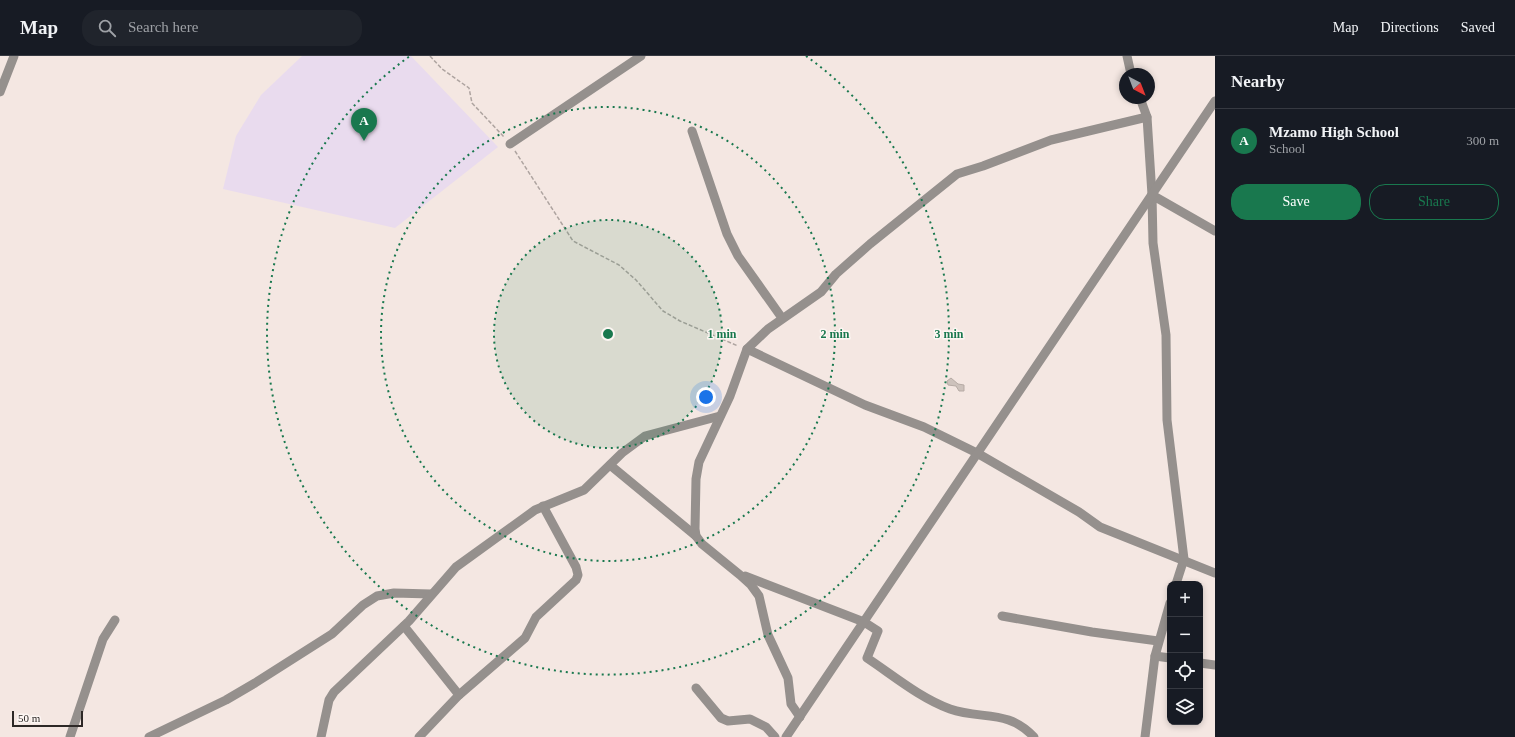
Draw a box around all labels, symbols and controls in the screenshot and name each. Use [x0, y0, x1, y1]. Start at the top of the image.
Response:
search box [82, 10, 362, 46]
text: Map [20, 17, 58, 38]
icon: search [96, 17, 118, 39]
text: Search here [128, 19, 198, 35]
text: Map [1333, 20, 1358, 35]
text: Directions [1380, 20, 1439, 35]
text: Saved [1461, 20, 1495, 35]
north arrow [1119, 68, 1155, 104]
text: Nearby [1231, 72, 1285, 91]
pin: A [351, 108, 377, 141]
text: Mzamo High School [1269, 124, 1399, 140]
text: A [1239, 133, 1249, 148]
text: 300 m [1466, 133, 1499, 148]
text: School [1269, 141, 1305, 156]
button: Save [1231, 184, 1361, 220]
button: Share [1369, 184, 1499, 220]
centre of rings [601, 327, 615, 341]
text: 1 min [707, 327, 737, 341]
text: 2 min [820, 327, 850, 341]
text: 3 min [934, 327, 964, 341]
your location [696, 387, 716, 407]
map controls [1167, 581, 1203, 725]
button: + [1167, 581, 1203, 617]
button: − [1167, 617, 1203, 653]
button: locate [1167, 653, 1203, 689]
button: layers [1167, 689, 1203, 725]
scale bar [12, 709, 83, 728]
text: 50 m [18, 712, 40, 724]

